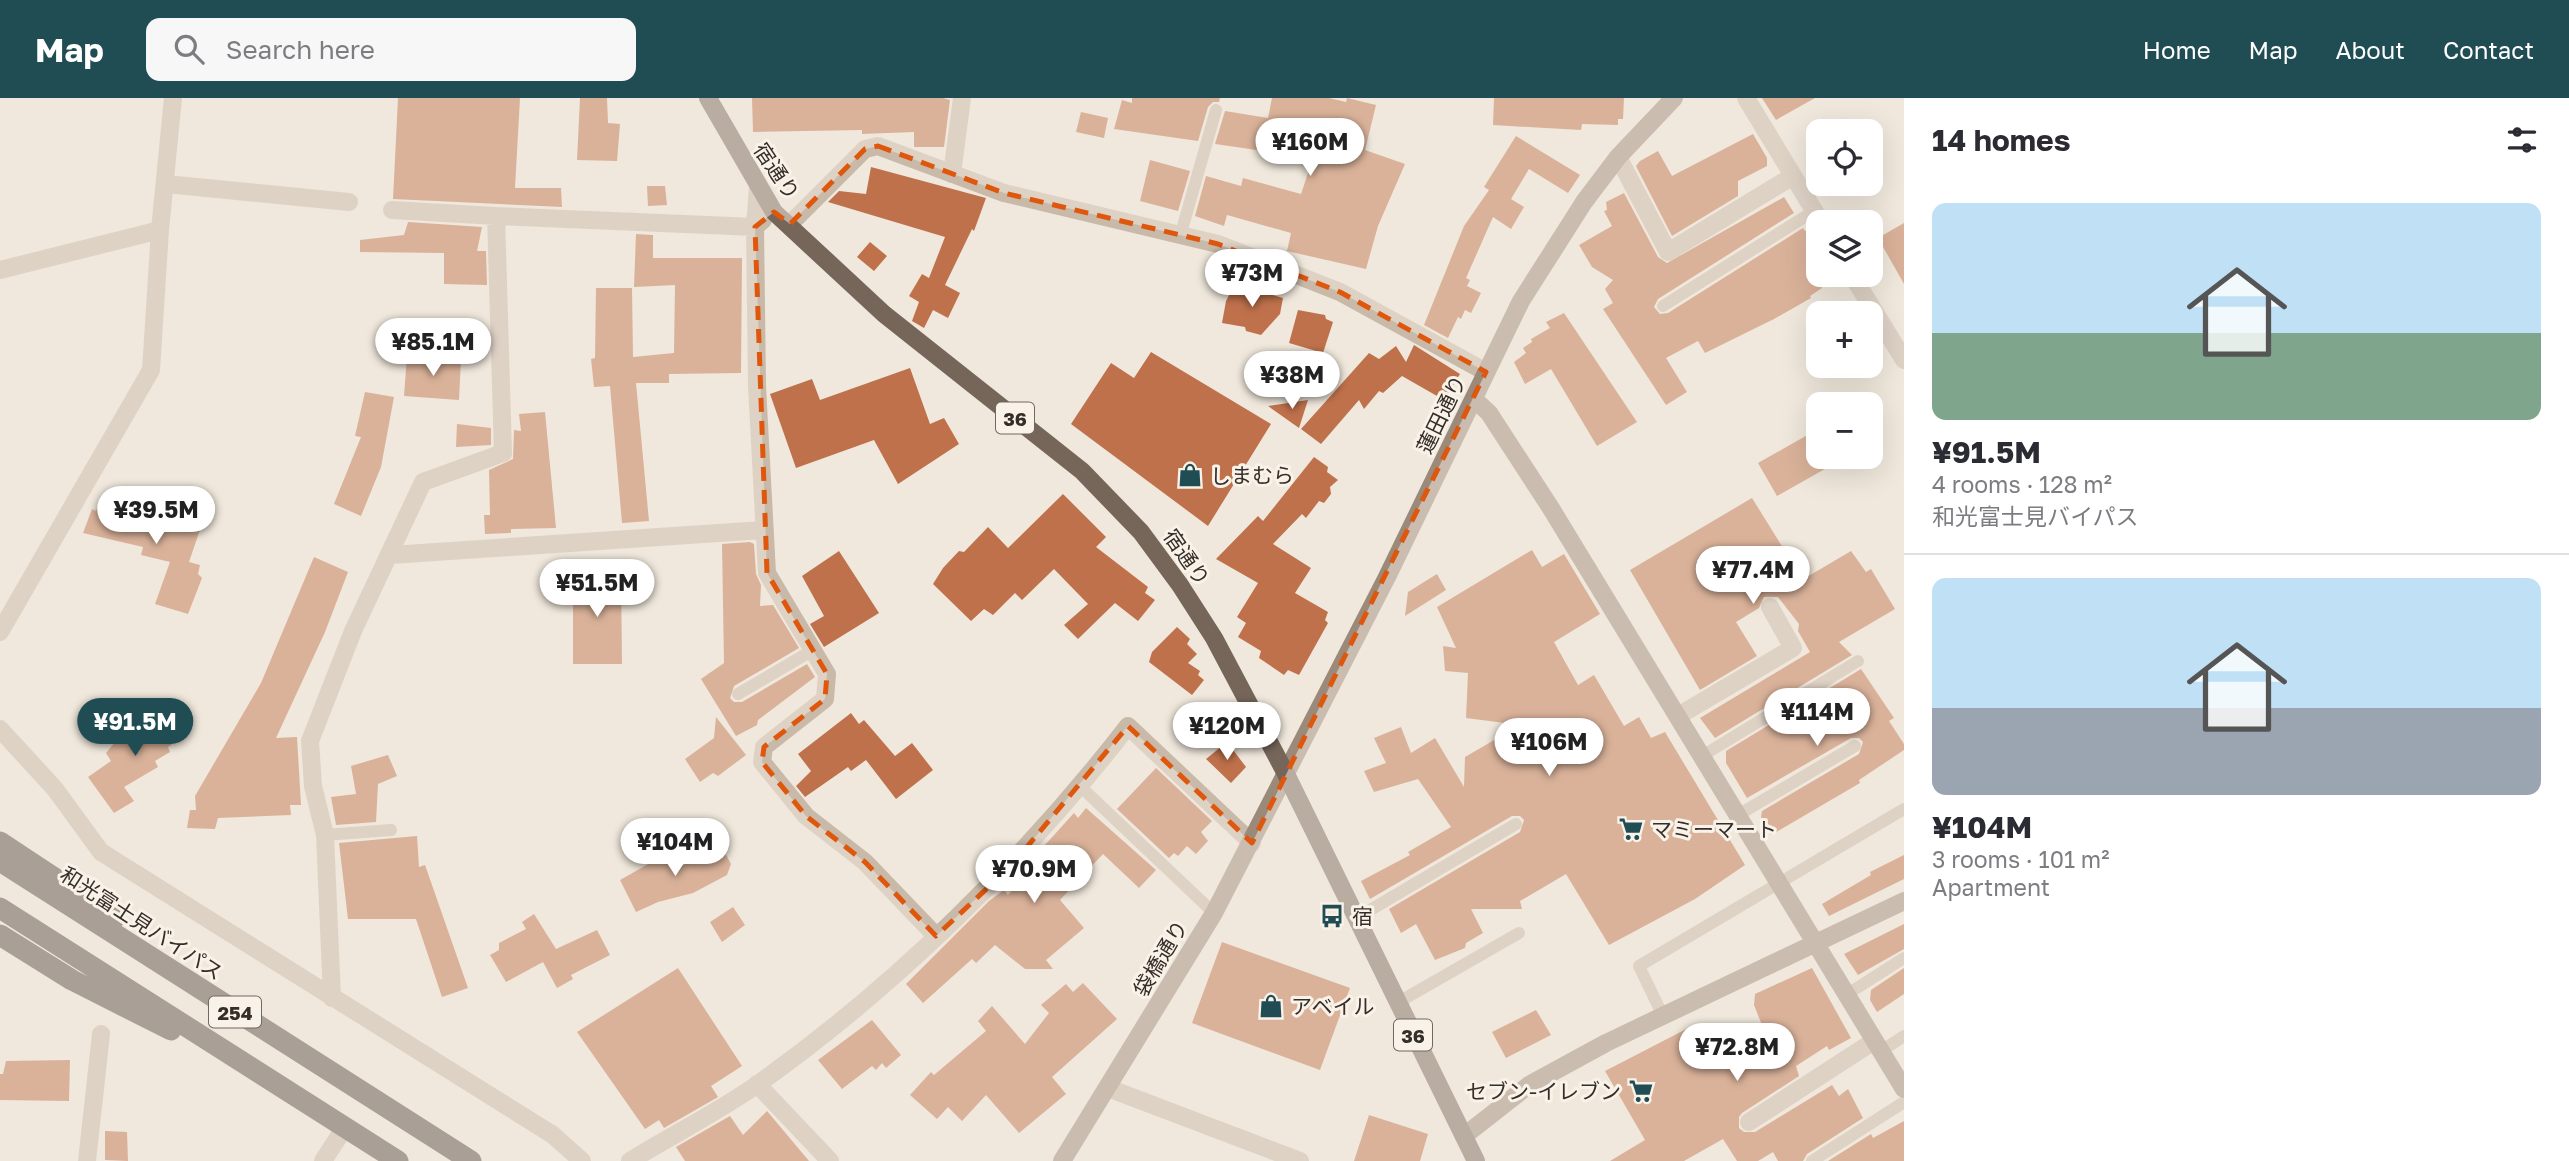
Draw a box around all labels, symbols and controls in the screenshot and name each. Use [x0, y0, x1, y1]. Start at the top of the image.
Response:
search box [146, 18, 636, 81]
text: Map [35, 30, 104, 69]
icon: search [170, 30, 208, 68]
text: Search here [226, 34, 375, 65]
text: Home [2143, 35, 2211, 64]
text: Map [2249, 35, 2298, 64]
text: About [2336, 35, 2405, 64]
text: Contact [2443, 35, 2534, 64]
pin: ¥160M [1261, 118, 1359, 178]
map controls [1806, 119, 1883, 469]
button: locate [1806, 119, 1883, 196]
icon: filters [2503, 121, 2541, 159]
text: 14 homes [1932, 122, 2071, 158]
text: ¥160M [1271, 127, 1349, 155]
street label: 宿通り [749, 138, 805, 204]
button: layers [1806, 210, 1883, 287]
icon: home [2174, 249, 2300, 375]
pin: ¥73M [1211, 250, 1293, 309]
text: ¥73M [1221, 258, 1283, 286]
button: + [1806, 301, 1883, 378]
pin: ¥85.1M [376, 318, 490, 378]
text: ¥85.1M [391, 327, 475, 355]
pin: ¥38M [1251, 352, 1333, 411]
text: ¥38M [1260, 360, 1324, 388]
street label: 蓮田通り [1411, 371, 1471, 457]
button: − [1806, 392, 1883, 469]
road number: 36 [996, 402, 1034, 434]
text: ¥91.5M [1932, 434, 2041, 470]
shop icon: しまむら [1176, 461, 1204, 489]
place label: しまむら [1210, 462, 1294, 488]
text: 4 rooms · 128 m² [1932, 470, 2112, 498]
pin: ¥39.5M [99, 486, 213, 546]
text: ¥39.5M [113, 495, 199, 523]
text: 和光富士見バイパス [1932, 502, 2139, 530]
street label: 宿通り [1158, 524, 1216, 590]
pin: ¥77.4M [1696, 546, 1810, 606]
text: ¥77.4M [1712, 555, 1794, 583]
pin: ¥51.5M [540, 560, 654, 619]
text: ¥51.5M [556, 568, 638, 596]
icon: home [2174, 624, 2300, 750]
pin: ¥114M [1768, 688, 1866, 748]
text: ¥114M [1780, 697, 1854, 725]
pin: ¥91.5M [78, 698, 192, 758]
pin: ¥120M [1178, 702, 1276, 762]
text: ¥91.5M [93, 707, 177, 735]
text: ¥120M [1189, 711, 1265, 739]
pin: ¥106M [1500, 718, 1598, 778]
text: ¥106M [1510, 727, 1588, 755]
text: ¥104M [1932, 809, 2032, 845]
supermarket icon: マミーマート [1617, 815, 1645, 843]
place label: マミーマート [1651, 816, 1777, 842]
pin: ¥104M [626, 818, 724, 878]
text: ¥104M [637, 827, 713, 855]
text: 3 rooms · 101 m² [1932, 845, 2109, 873]
pin: ¥70.9M [977, 846, 1091, 905]
text: ¥70.9M [991, 854, 1077, 882]
street label: 和光富士見バイパス [56, 861, 228, 985]
text: Apartment [1932, 873, 2050, 901]
bus stop icon: 宿 [1318, 902, 1346, 930]
place label: 宿 [1352, 903, 1373, 929]
street label: 袋橋通り [1127, 915, 1193, 1001]
shop icon: アベイル [1257, 992, 1285, 1020]
place label: アベイル [1291, 993, 1375, 1019]
road number: 254 [209, 996, 261, 1028]
road number: 36 [1394, 1020, 1432, 1051]
pin: ¥72.8M [1680, 1024, 1794, 1083]
text: ¥72.8M [1695, 1032, 1779, 1060]
supermarket icon: セブン-イレブン [1627, 1077, 1655, 1105]
place label: セブン-イレブン [1466, 1078, 1621, 1104]

